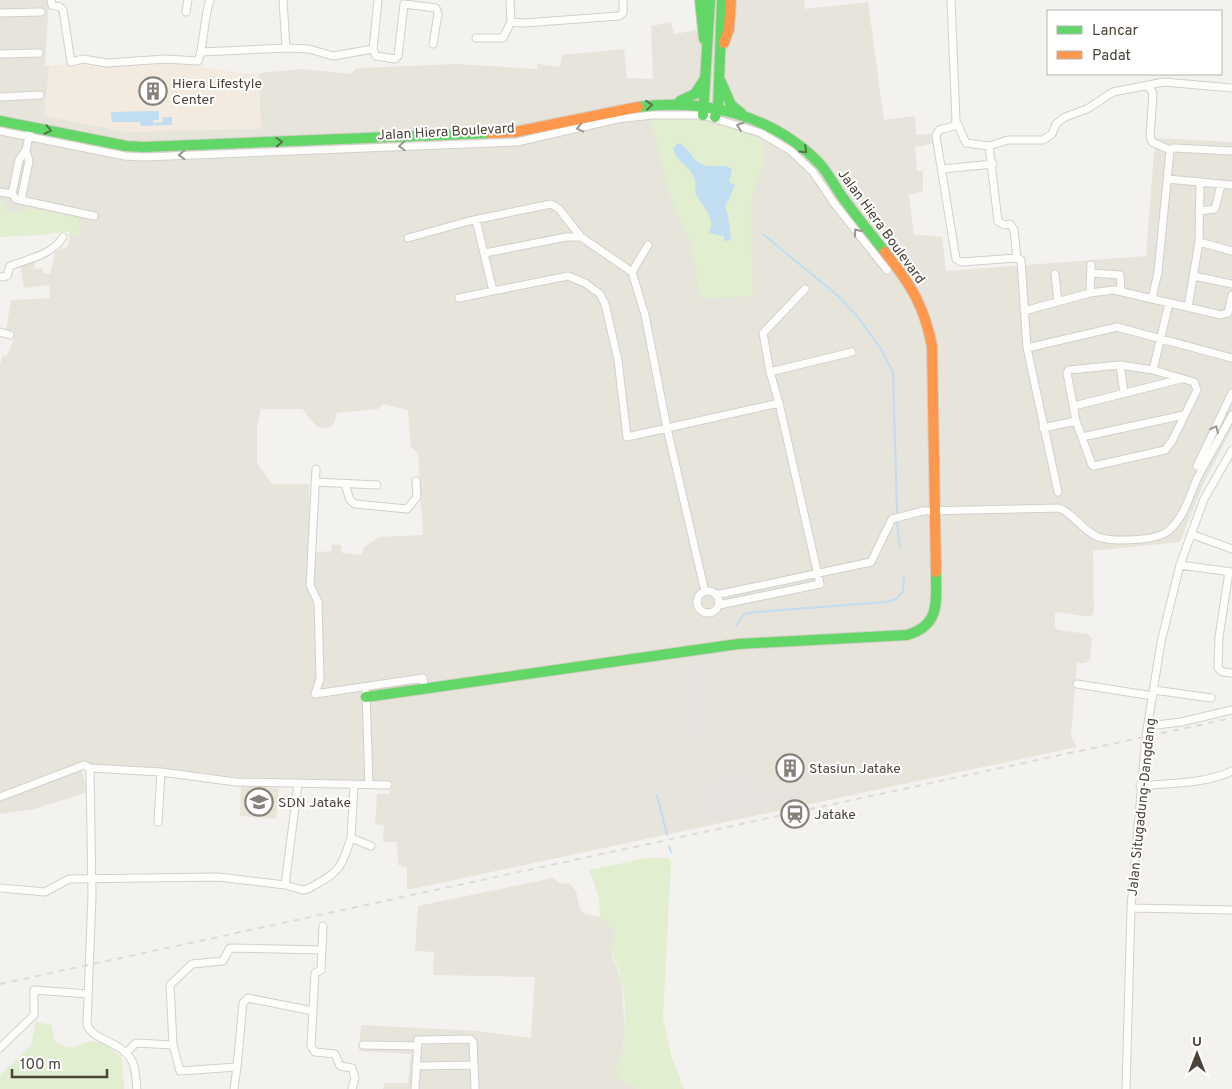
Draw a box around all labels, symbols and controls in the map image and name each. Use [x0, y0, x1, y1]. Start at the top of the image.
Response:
legend [1047, 10, 1222, 75]
text: Lancar [1092, 22, 1139, 41]
text: Padat [1092, 47, 1131, 66]
building icon: Hiera Lifestyle Center [138, 76, 168, 106]
place label: Hiera Lifestyle Center [172, 76, 262, 109]
one-way arrow [645, 100, 653, 111]
street label: Jalan Hiera Boulevard [377, 120, 515, 145]
one-way arrow [736, 121, 745, 131]
one-way arrow [576, 122, 585, 133]
one-way arrow [43, 125, 52, 135]
one-way arrow [276, 137, 283, 147]
one-way arrow [398, 141, 406, 152]
one-way arrow [799, 144, 808, 153]
one-way arrow [178, 150, 186, 161]
street label: Jalan Hiera Boulevard [833, 166, 928, 288]
one-way arrow [855, 229, 863, 238]
one-way arrow [1208, 426, 1218, 435]
street label: Jalan Situgadung-Dangdang [1125, 717, 1160, 897]
building icon: Stasiun Jatake [775, 753, 805, 783]
place label: Stasiun Jatake [809, 761, 901, 778]
school or university icon: SDN Jatake [244, 787, 274, 817]
place label: SDN Jatake [278, 795, 351, 812]
station icon: Jatake [780, 799, 810, 829]
place label: Jatake [814, 807, 856, 824]
north arrow [1172, 1029, 1222, 1079]
text: U [1192, 1034, 1202, 1051]
scale bar [12, 1046, 108, 1078]
text: 100 m [20, 1056, 61, 1075]

